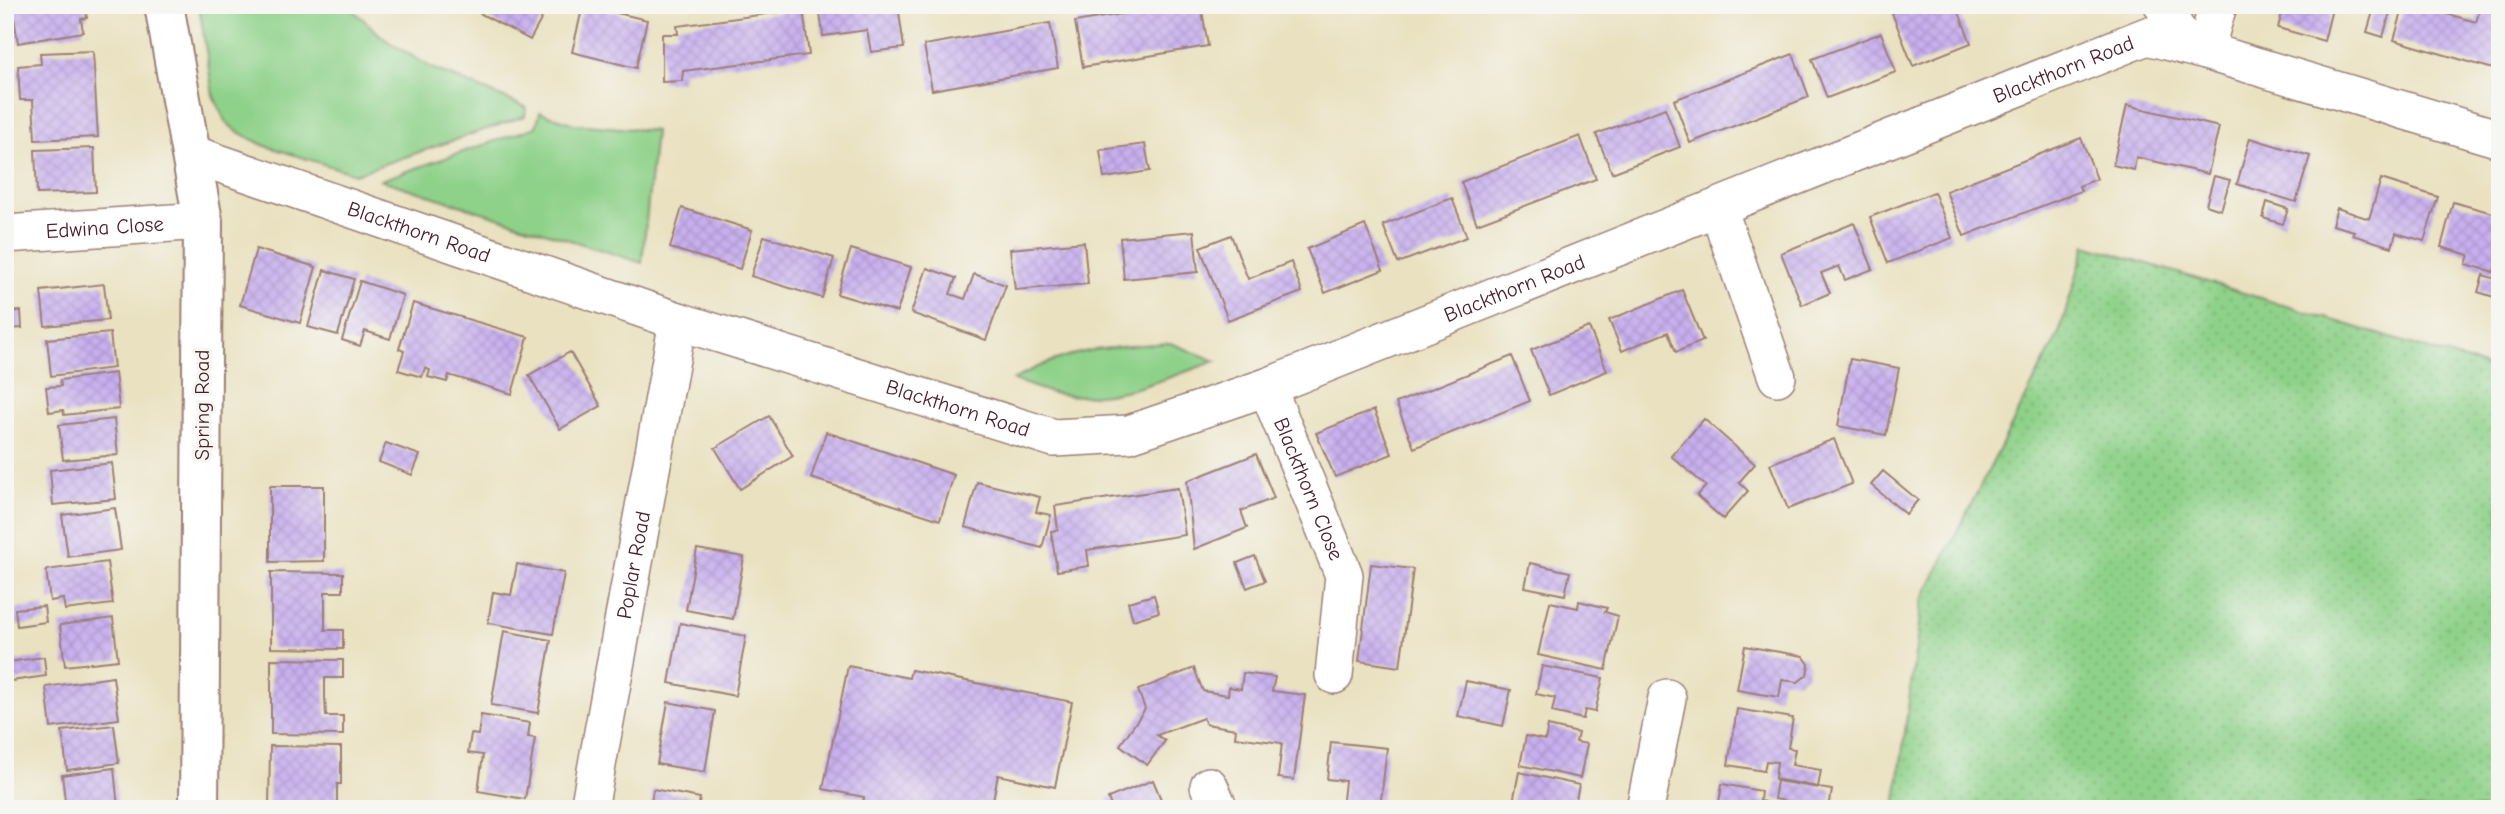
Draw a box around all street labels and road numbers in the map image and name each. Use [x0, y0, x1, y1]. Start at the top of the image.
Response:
street label: Blackthorn Road [1990, 30, 2137, 108]
street label: Blackthorn Road [344, 196, 494, 268]
street label: Edwina Close [45, 212, 165, 243]
street label: Blackthorn Road [1441, 249, 1588, 327]
street label: Spring Road [190, 350, 214, 460]
street label: Blackthorn Road [883, 374, 1033, 442]
street label: Blackthorn Close [1269, 414, 1349, 564]
street label: Poplar Road [612, 509, 655, 621]

